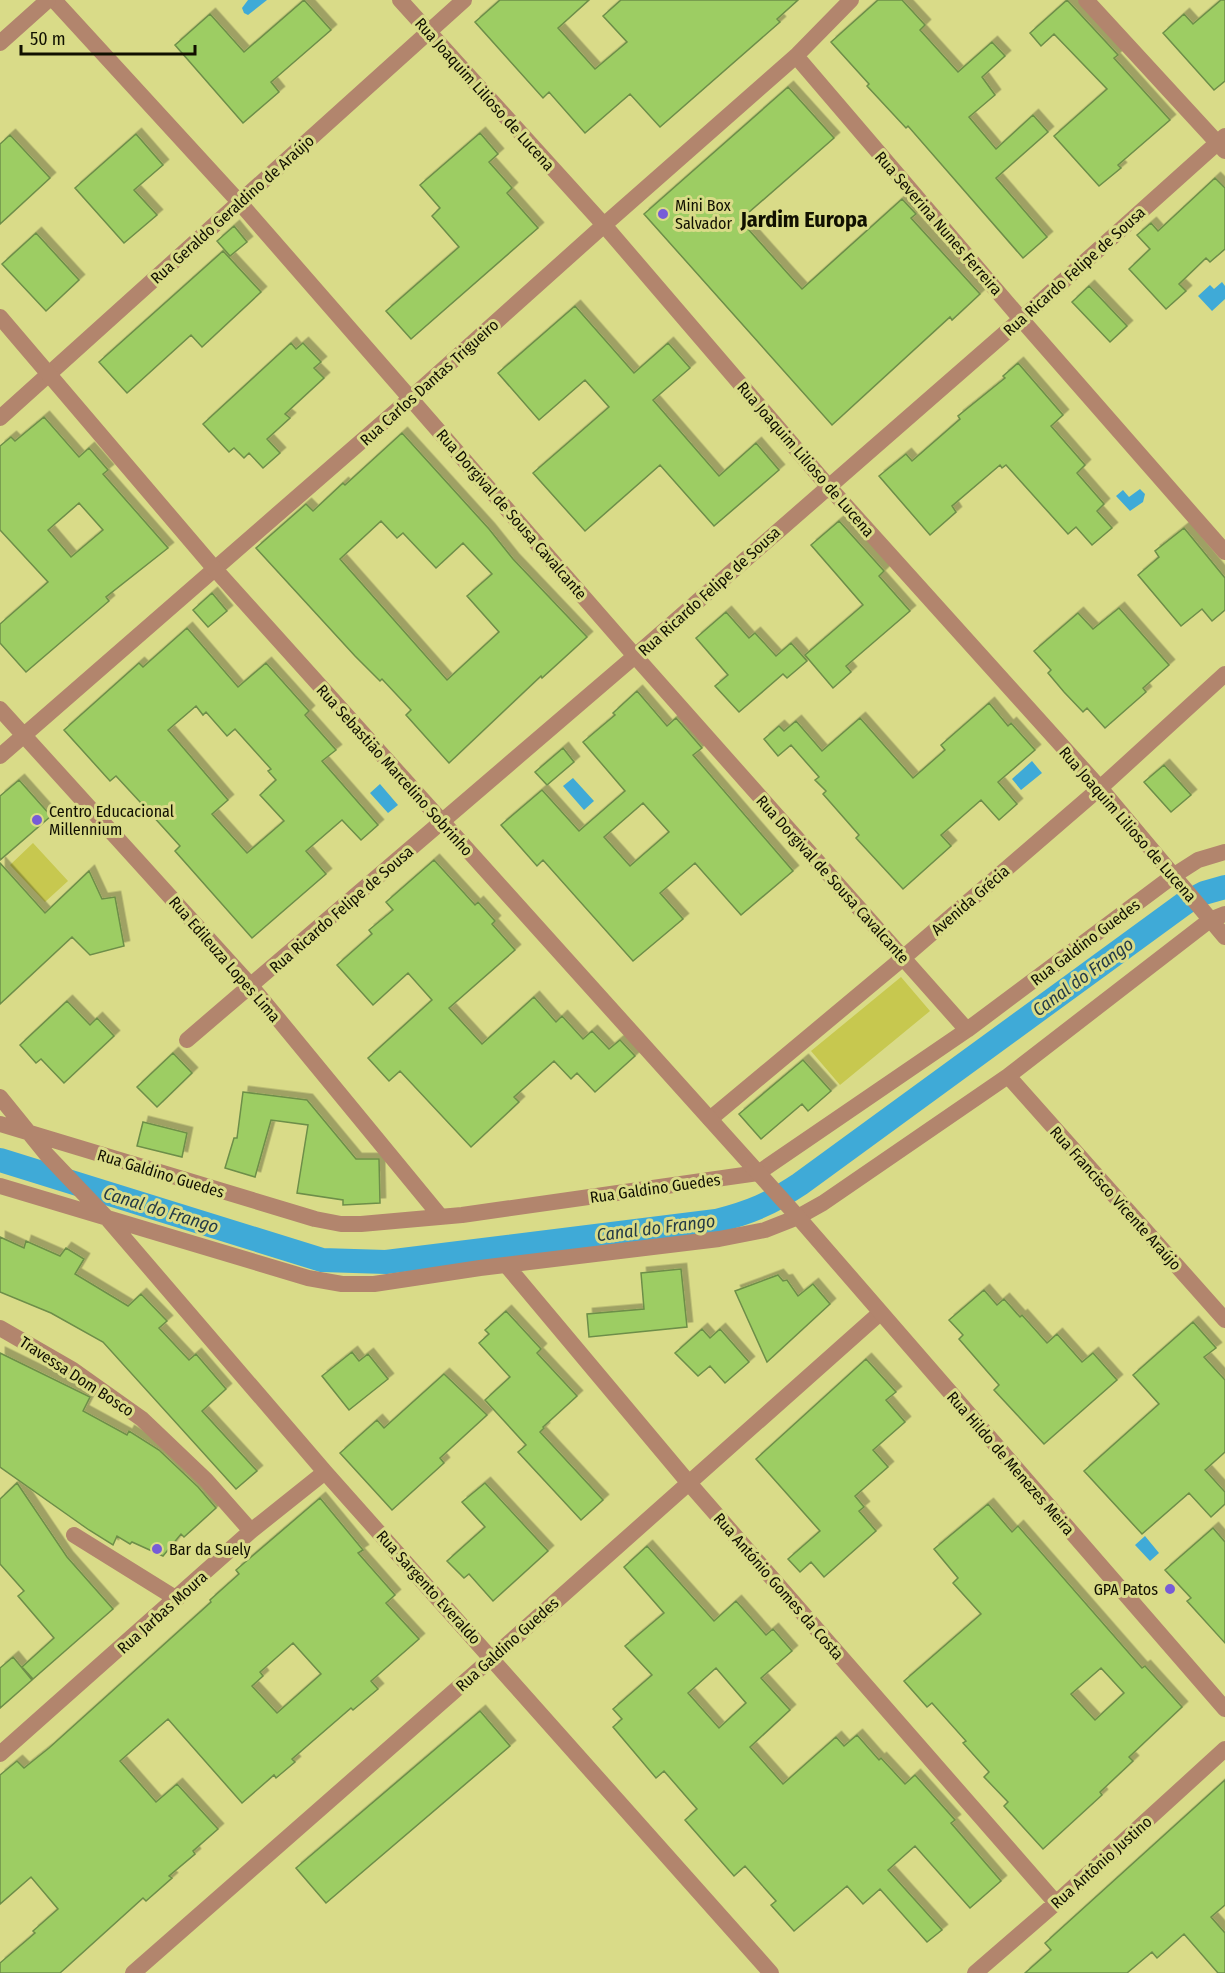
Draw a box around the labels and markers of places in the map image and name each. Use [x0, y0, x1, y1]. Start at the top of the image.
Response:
place label: Mini Box Salvador [675, 196, 732, 233]
marker: Mini Box Salvador [656, 207, 670, 221]
place label: Centro Educacional Millennium [49, 802, 174, 839]
marker: Centro Educacional Millennium [30, 813, 44, 827]
place label: Bar da Suely [169, 1540, 251, 1559]
marker: Bar da Suely [150, 1542, 164, 1556]
place label: GPA Patos [1094, 1580, 1158, 1599]
marker: GPA Patos [1163, 1582, 1177, 1596]

